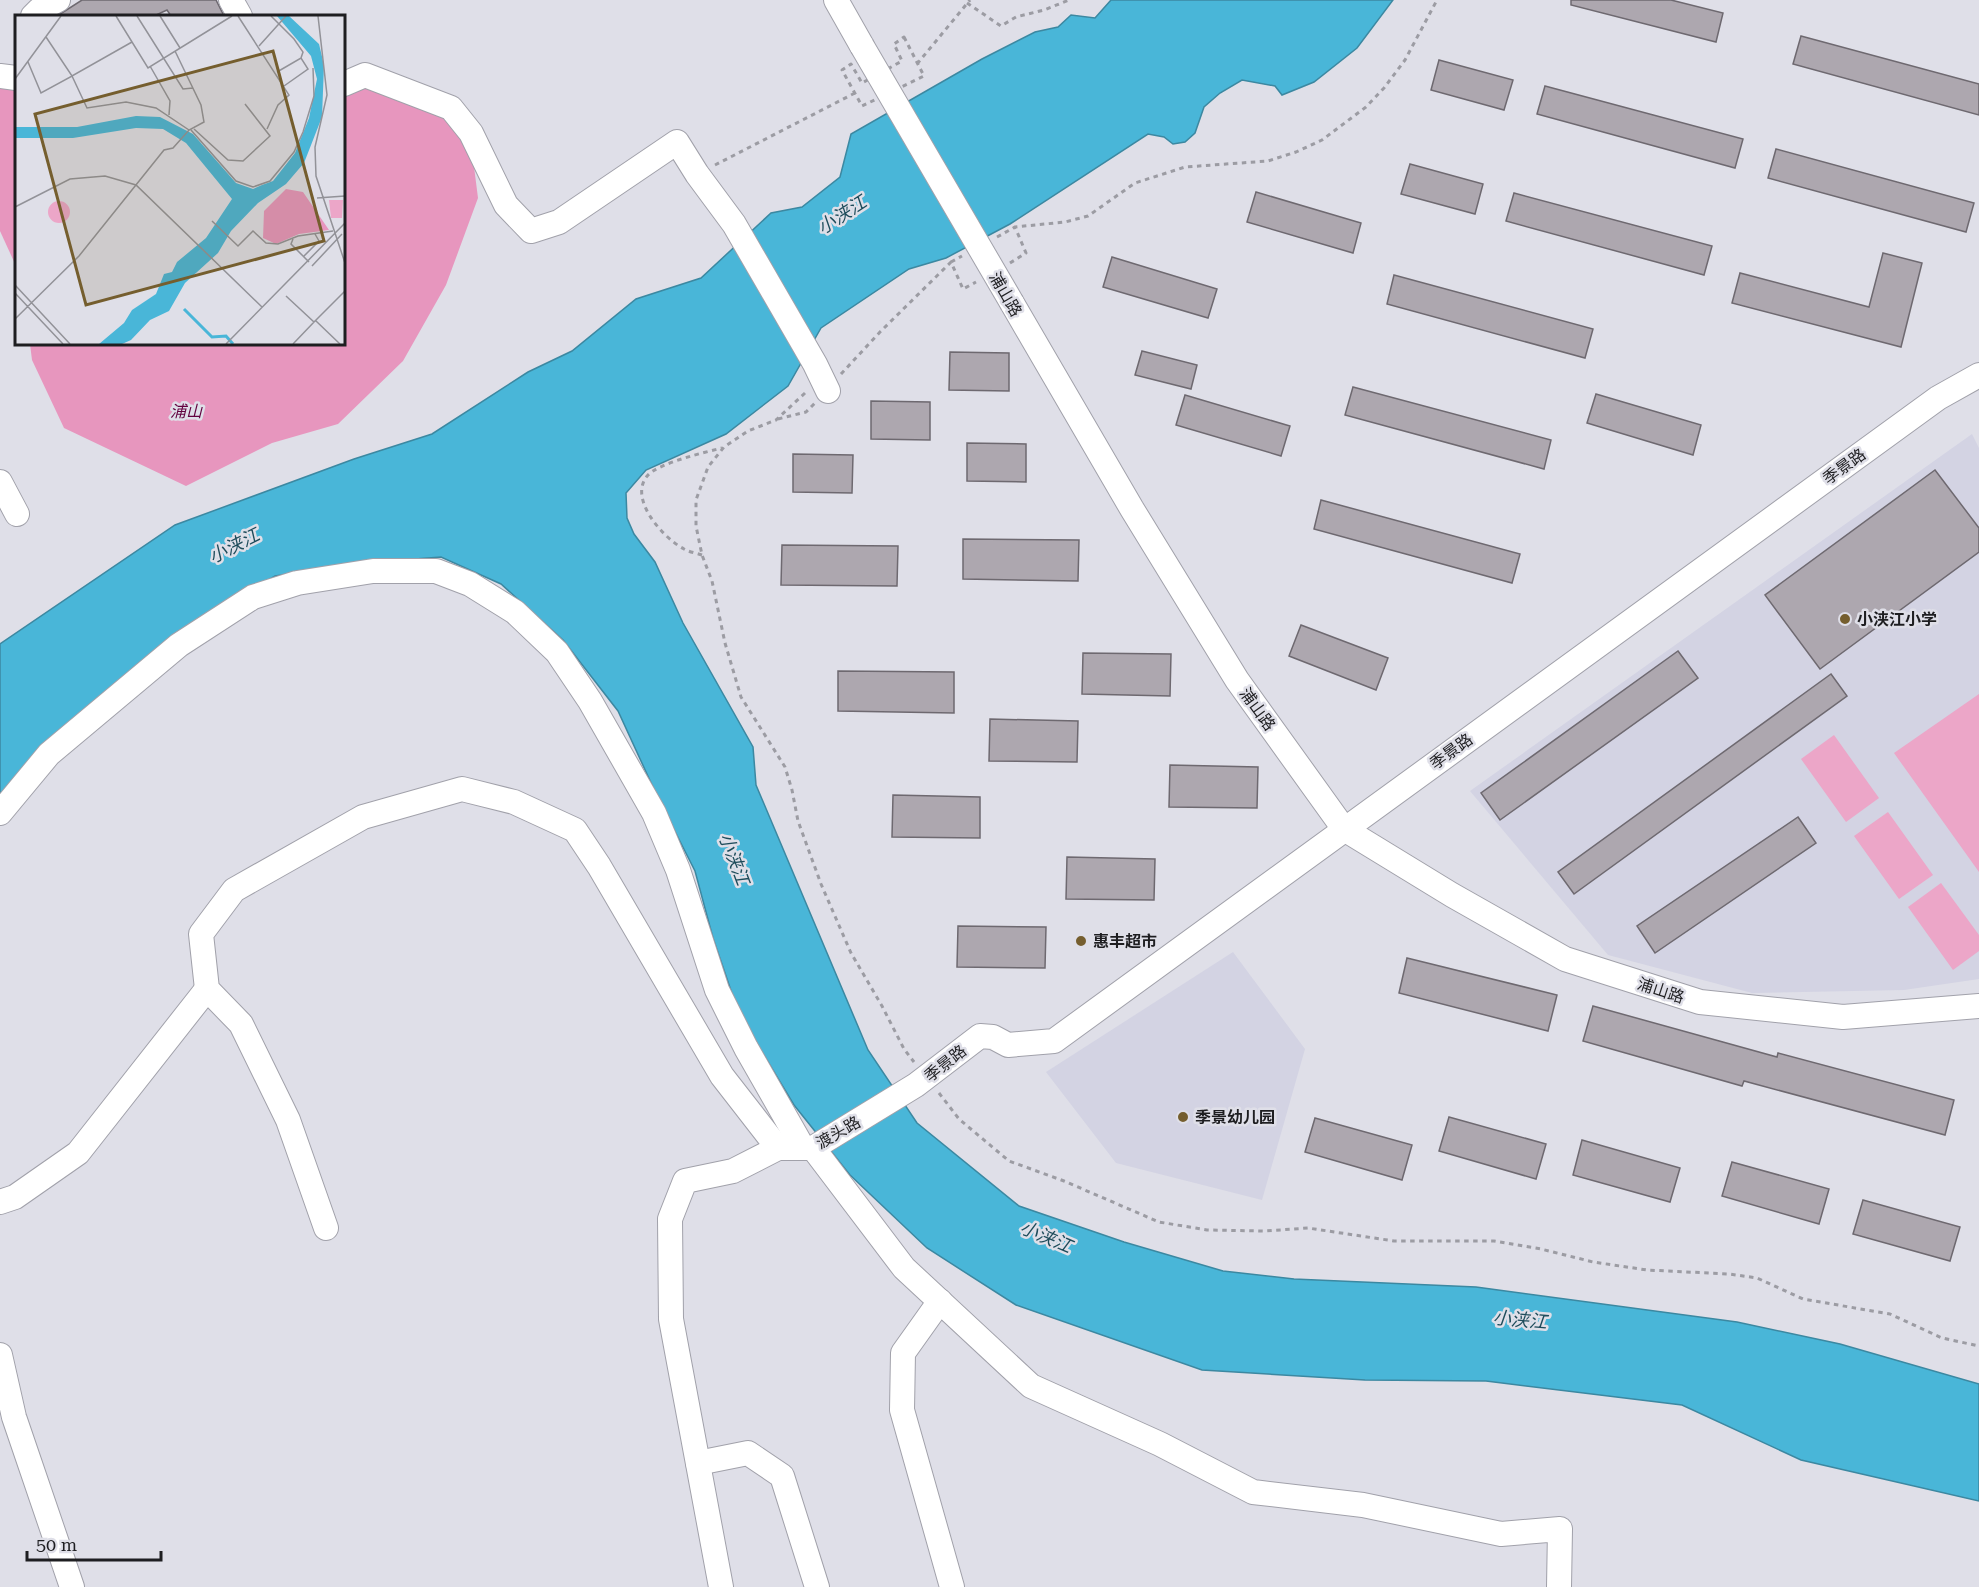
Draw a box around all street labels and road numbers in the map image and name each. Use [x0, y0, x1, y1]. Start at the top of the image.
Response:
street label: 浦山路 [985, 269, 1026, 320]
street label: 季景路 [1819, 445, 1869, 488]
street label: 浦山路 [1236, 684, 1279, 734]
street label: 季景路 [1426, 730, 1476, 773]
street label: 浦山路 [1635, 974, 1687, 1007]
street label: 季景路 [921, 1041, 970, 1086]
street label: 渡头路 [813, 1112, 864, 1153]

